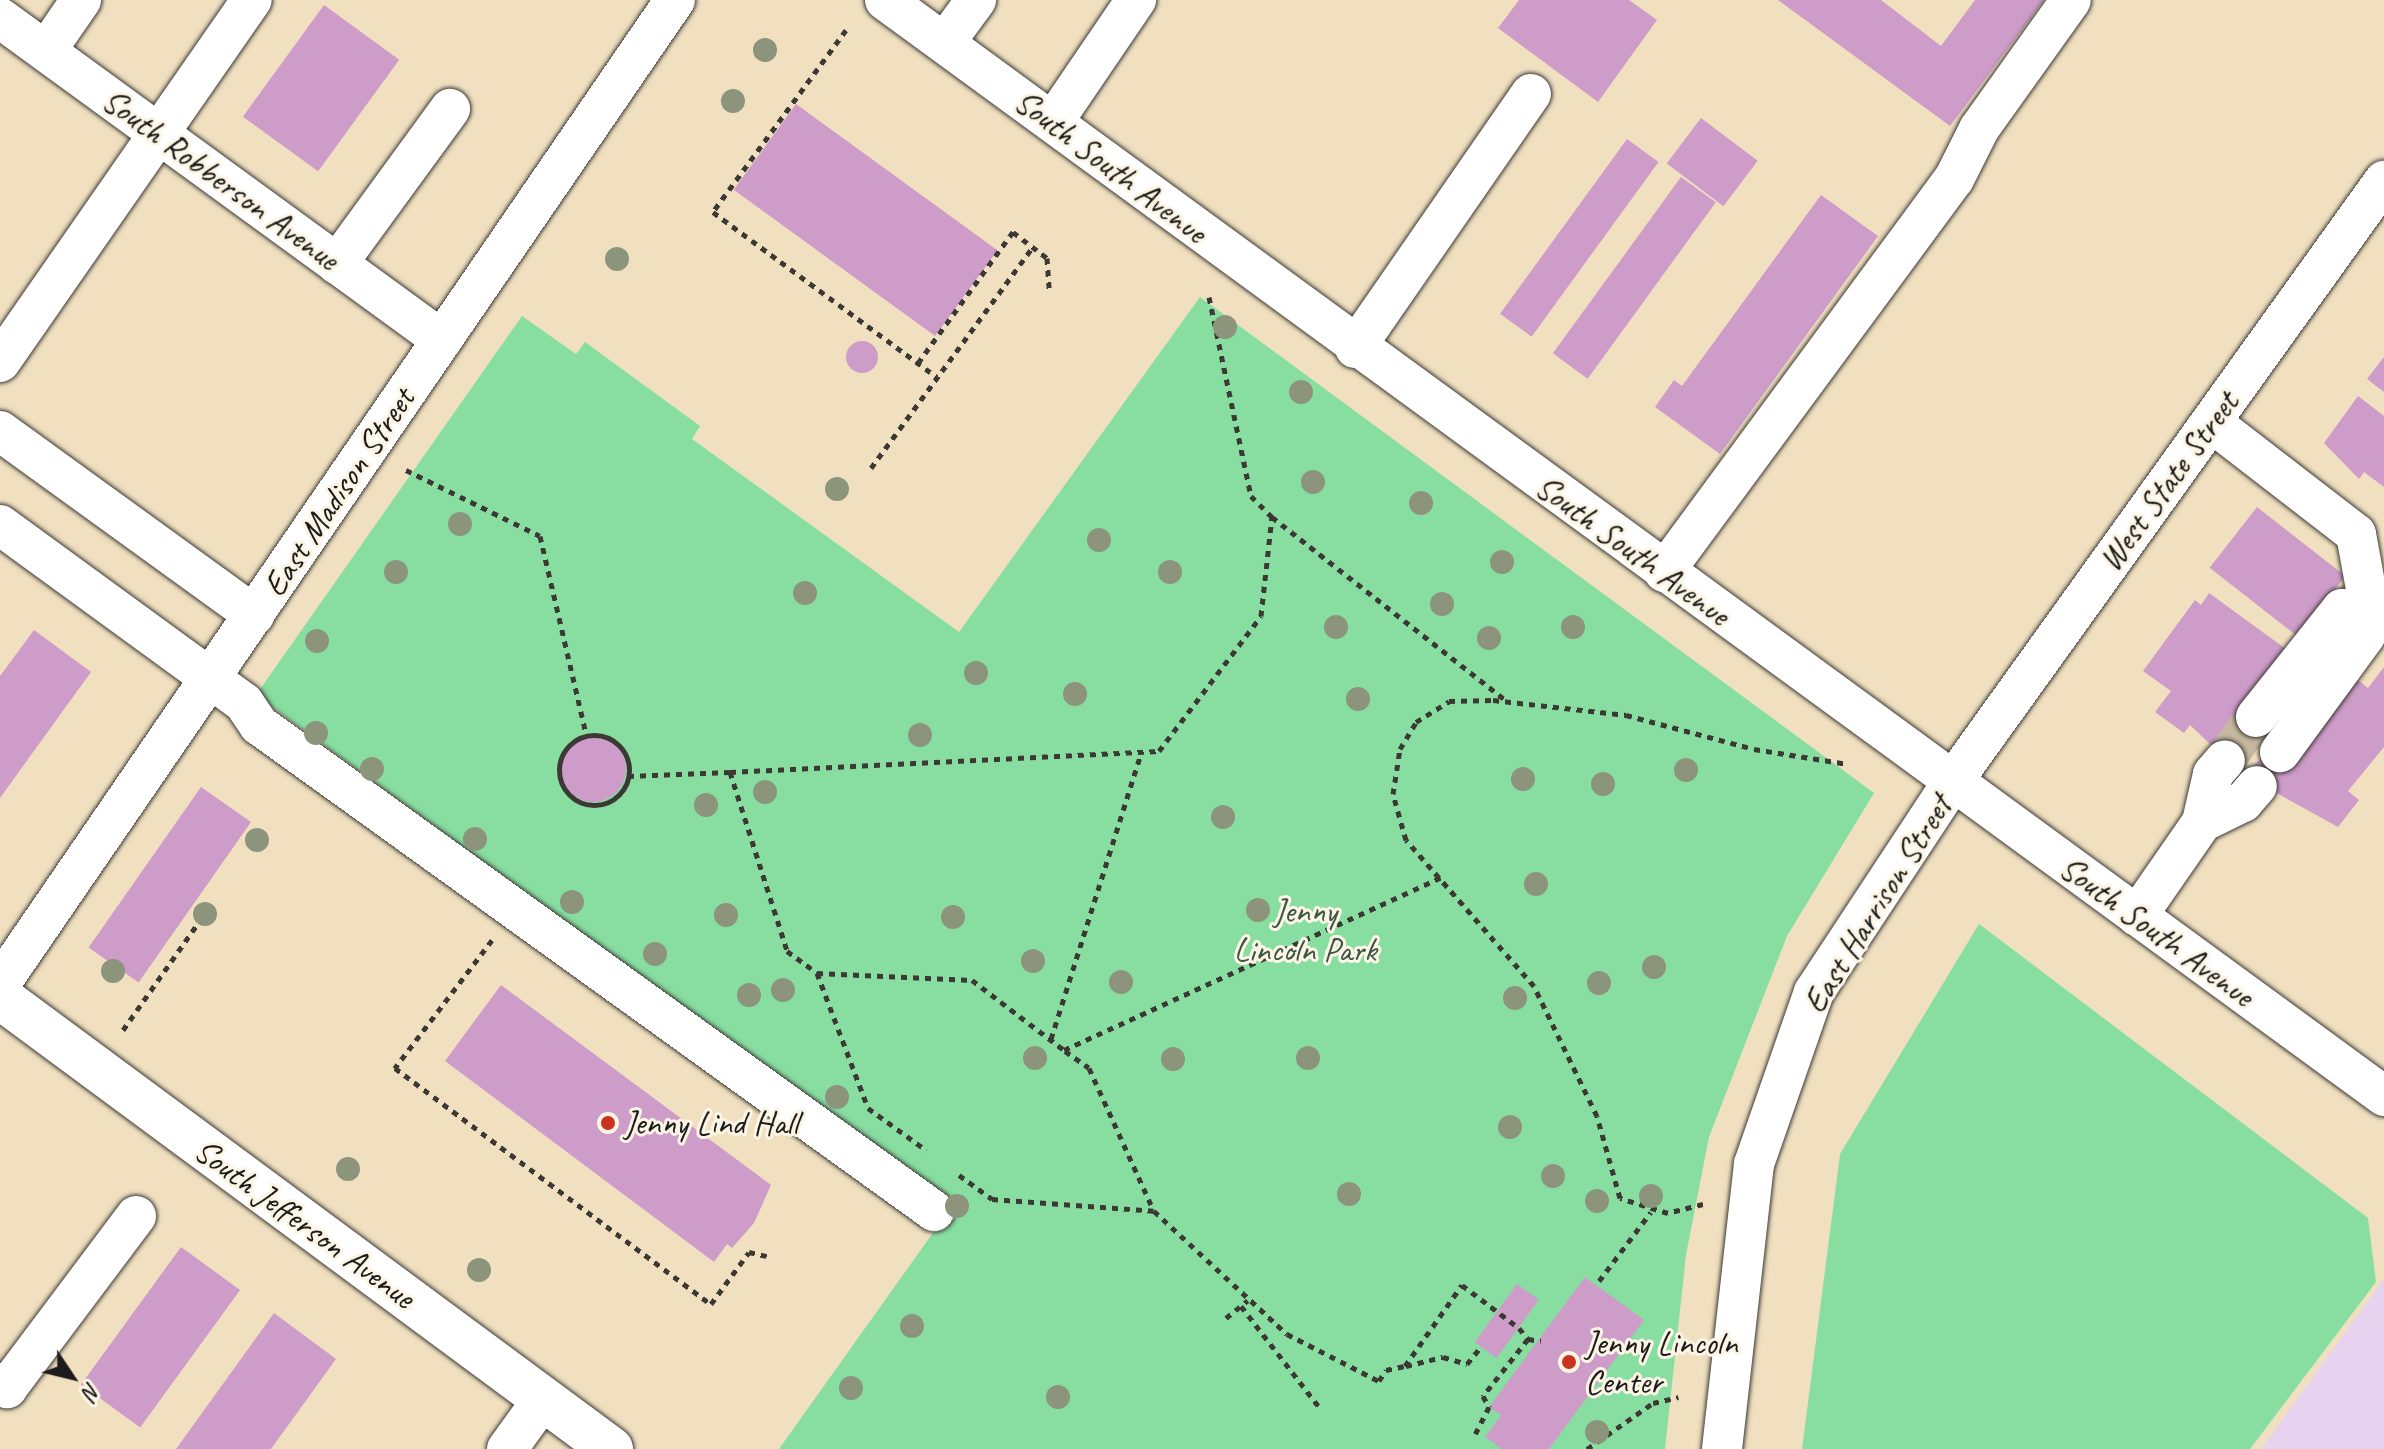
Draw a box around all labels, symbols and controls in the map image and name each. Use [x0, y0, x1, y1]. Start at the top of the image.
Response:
street label: South Robberson Avenue [94, 79, 348, 279]
street label: South South Avenue [1007, 81, 1215, 251]
street label: East Madison Street [253, 379, 423, 605]
street label: West State Street [2088, 382, 2248, 580]
street label: South South Avenue [1528, 466, 1738, 634]
street label: East Harrison Street [1793, 787, 1961, 1021]
street label: South South Avenue [2052, 847, 2262, 1015]
park label: Jenny Lincoln Park [1233, 890, 1377, 970]
place label: Jenny Lind Hall [624, 1103, 799, 1143]
marker: Jenny Lind Hall [599, 1114, 617, 1132]
street label: South Jefferson Avenue [187, 1129, 423, 1317]
place label: Jenny Lincoln Center [1585, 1322, 1738, 1402]
north arrow [32, 1337, 112, 1417]
marker: Jenny Lincoln Center [1560, 1353, 1578, 1371]
text: N [76, 1377, 107, 1404]

